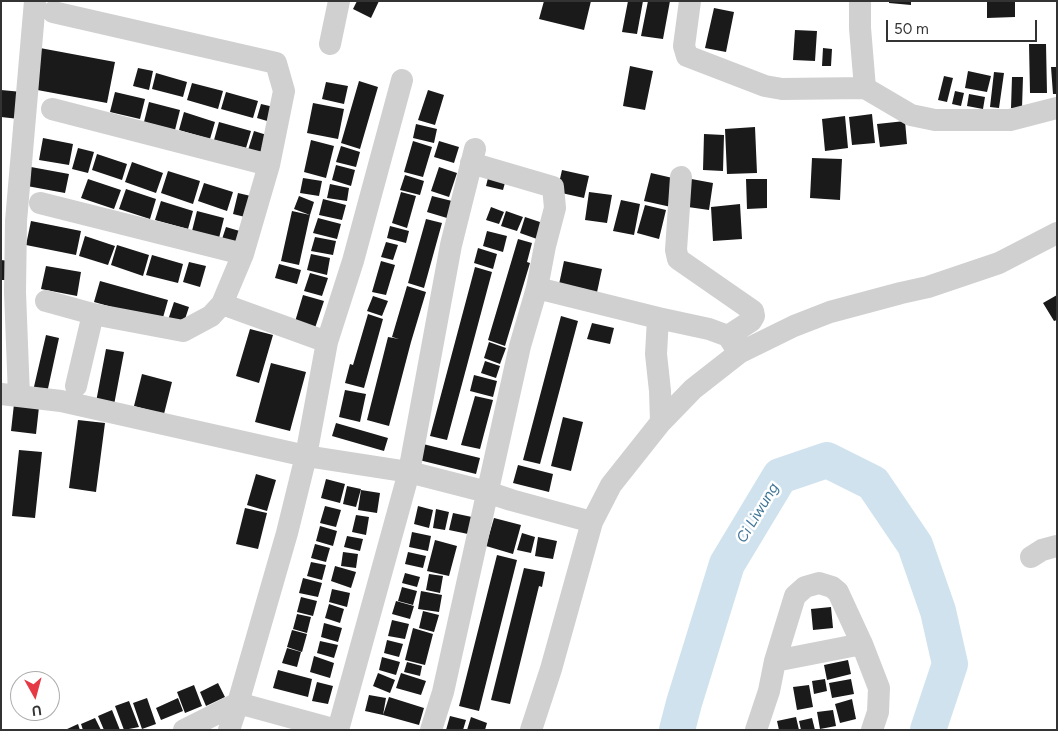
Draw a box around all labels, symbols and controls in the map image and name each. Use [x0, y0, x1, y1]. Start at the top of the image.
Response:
scale bar [888, 10, 1039, 42]
text: 50 m [894, 20, 929, 38]
water label: Ci Liwung [733, 480, 783, 546]
north arrow [10, 671, 60, 721]
text: U [31, 701, 43, 719]

